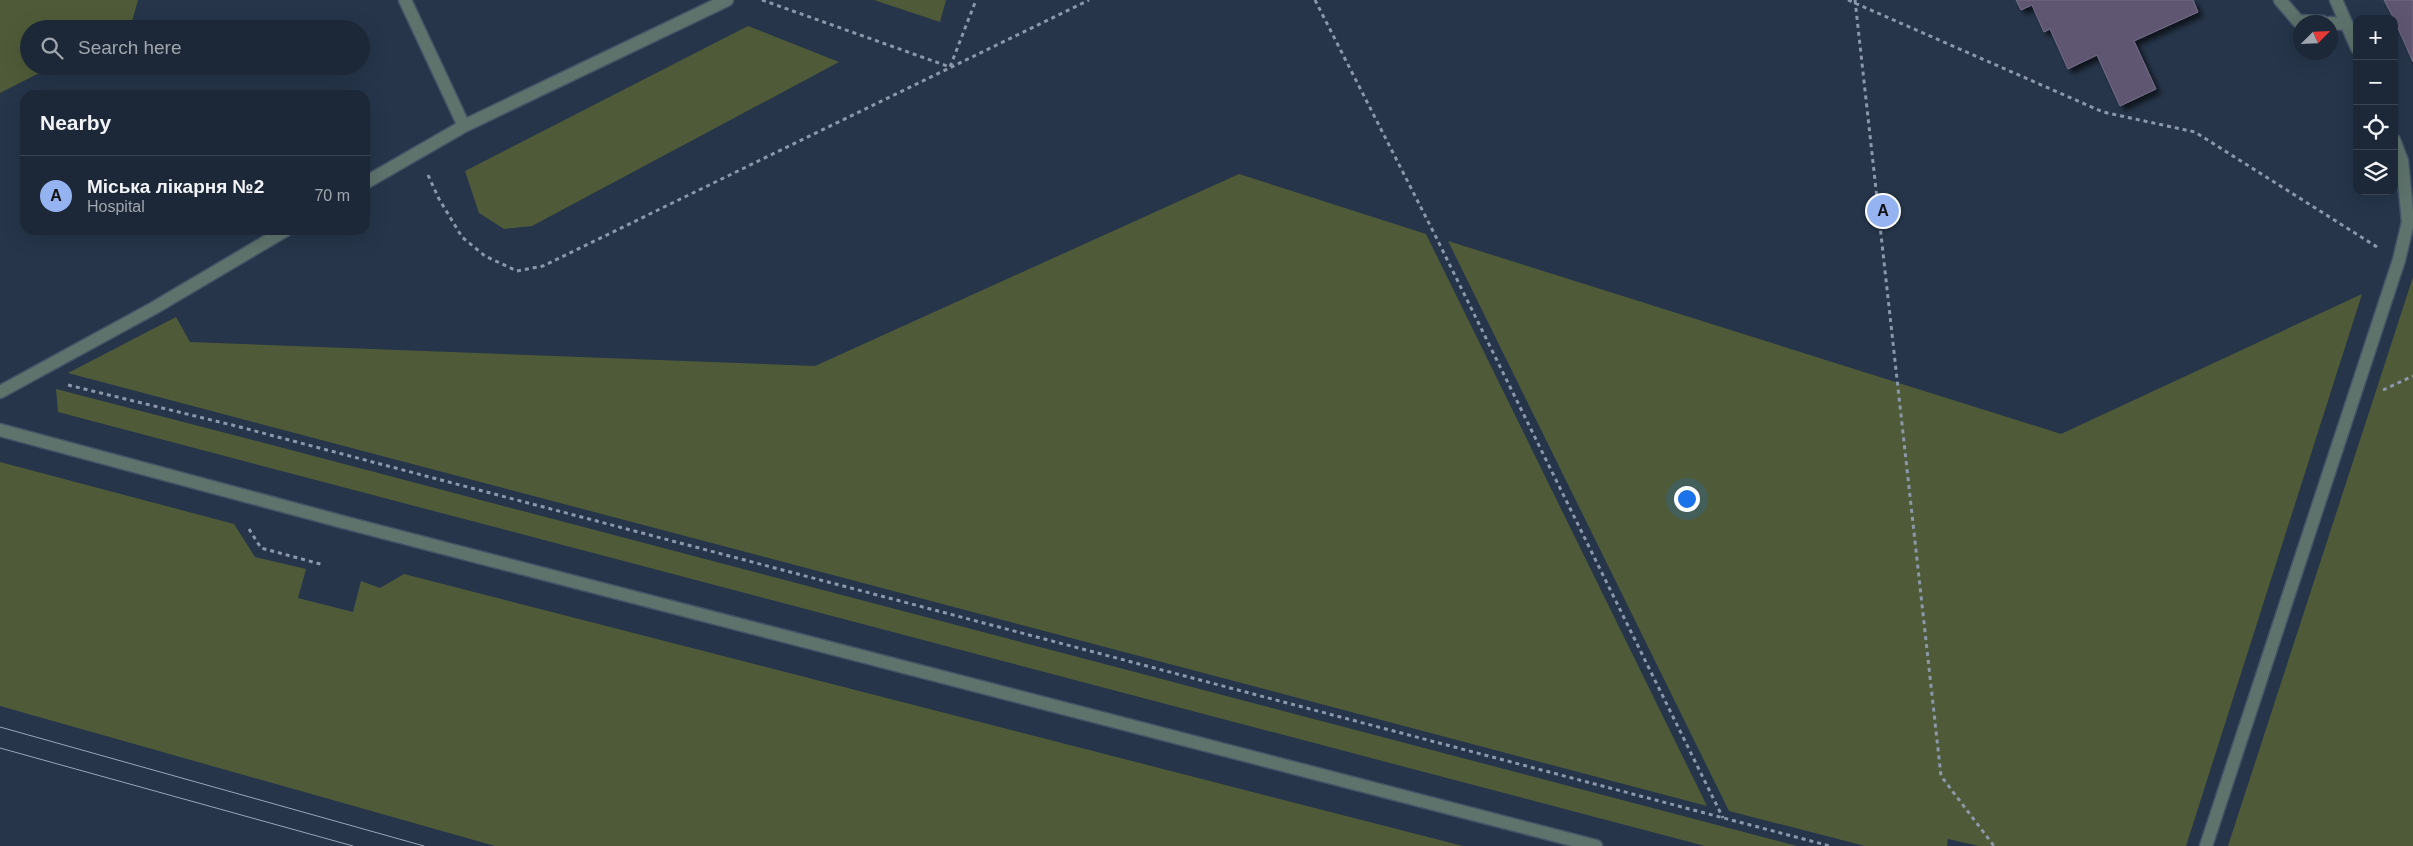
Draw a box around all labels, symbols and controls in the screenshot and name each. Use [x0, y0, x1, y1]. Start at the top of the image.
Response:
north arrow [2293, 15, 2338, 60]
map controls [2353, 15, 2398, 195]
button: + [2353, 15, 2398, 60]
search box [20, 20, 370, 75]
icon: search [38, 34, 66, 62]
text: Search here [78, 37, 182, 58]
button: − [2353, 60, 2398, 105]
button: locate [2353, 105, 2398, 150]
text: Nearby [40, 111, 111, 134]
button: layers [2353, 150, 2398, 195]
text: Міська лікарня №2 [87, 176, 264, 197]
text: A [50, 187, 62, 204]
text: 70 m [314, 187, 350, 204]
pin: A [1867, 192, 1899, 230]
text: Hospital [87, 198, 145, 215]
your location [1674, 486, 1700, 512]

